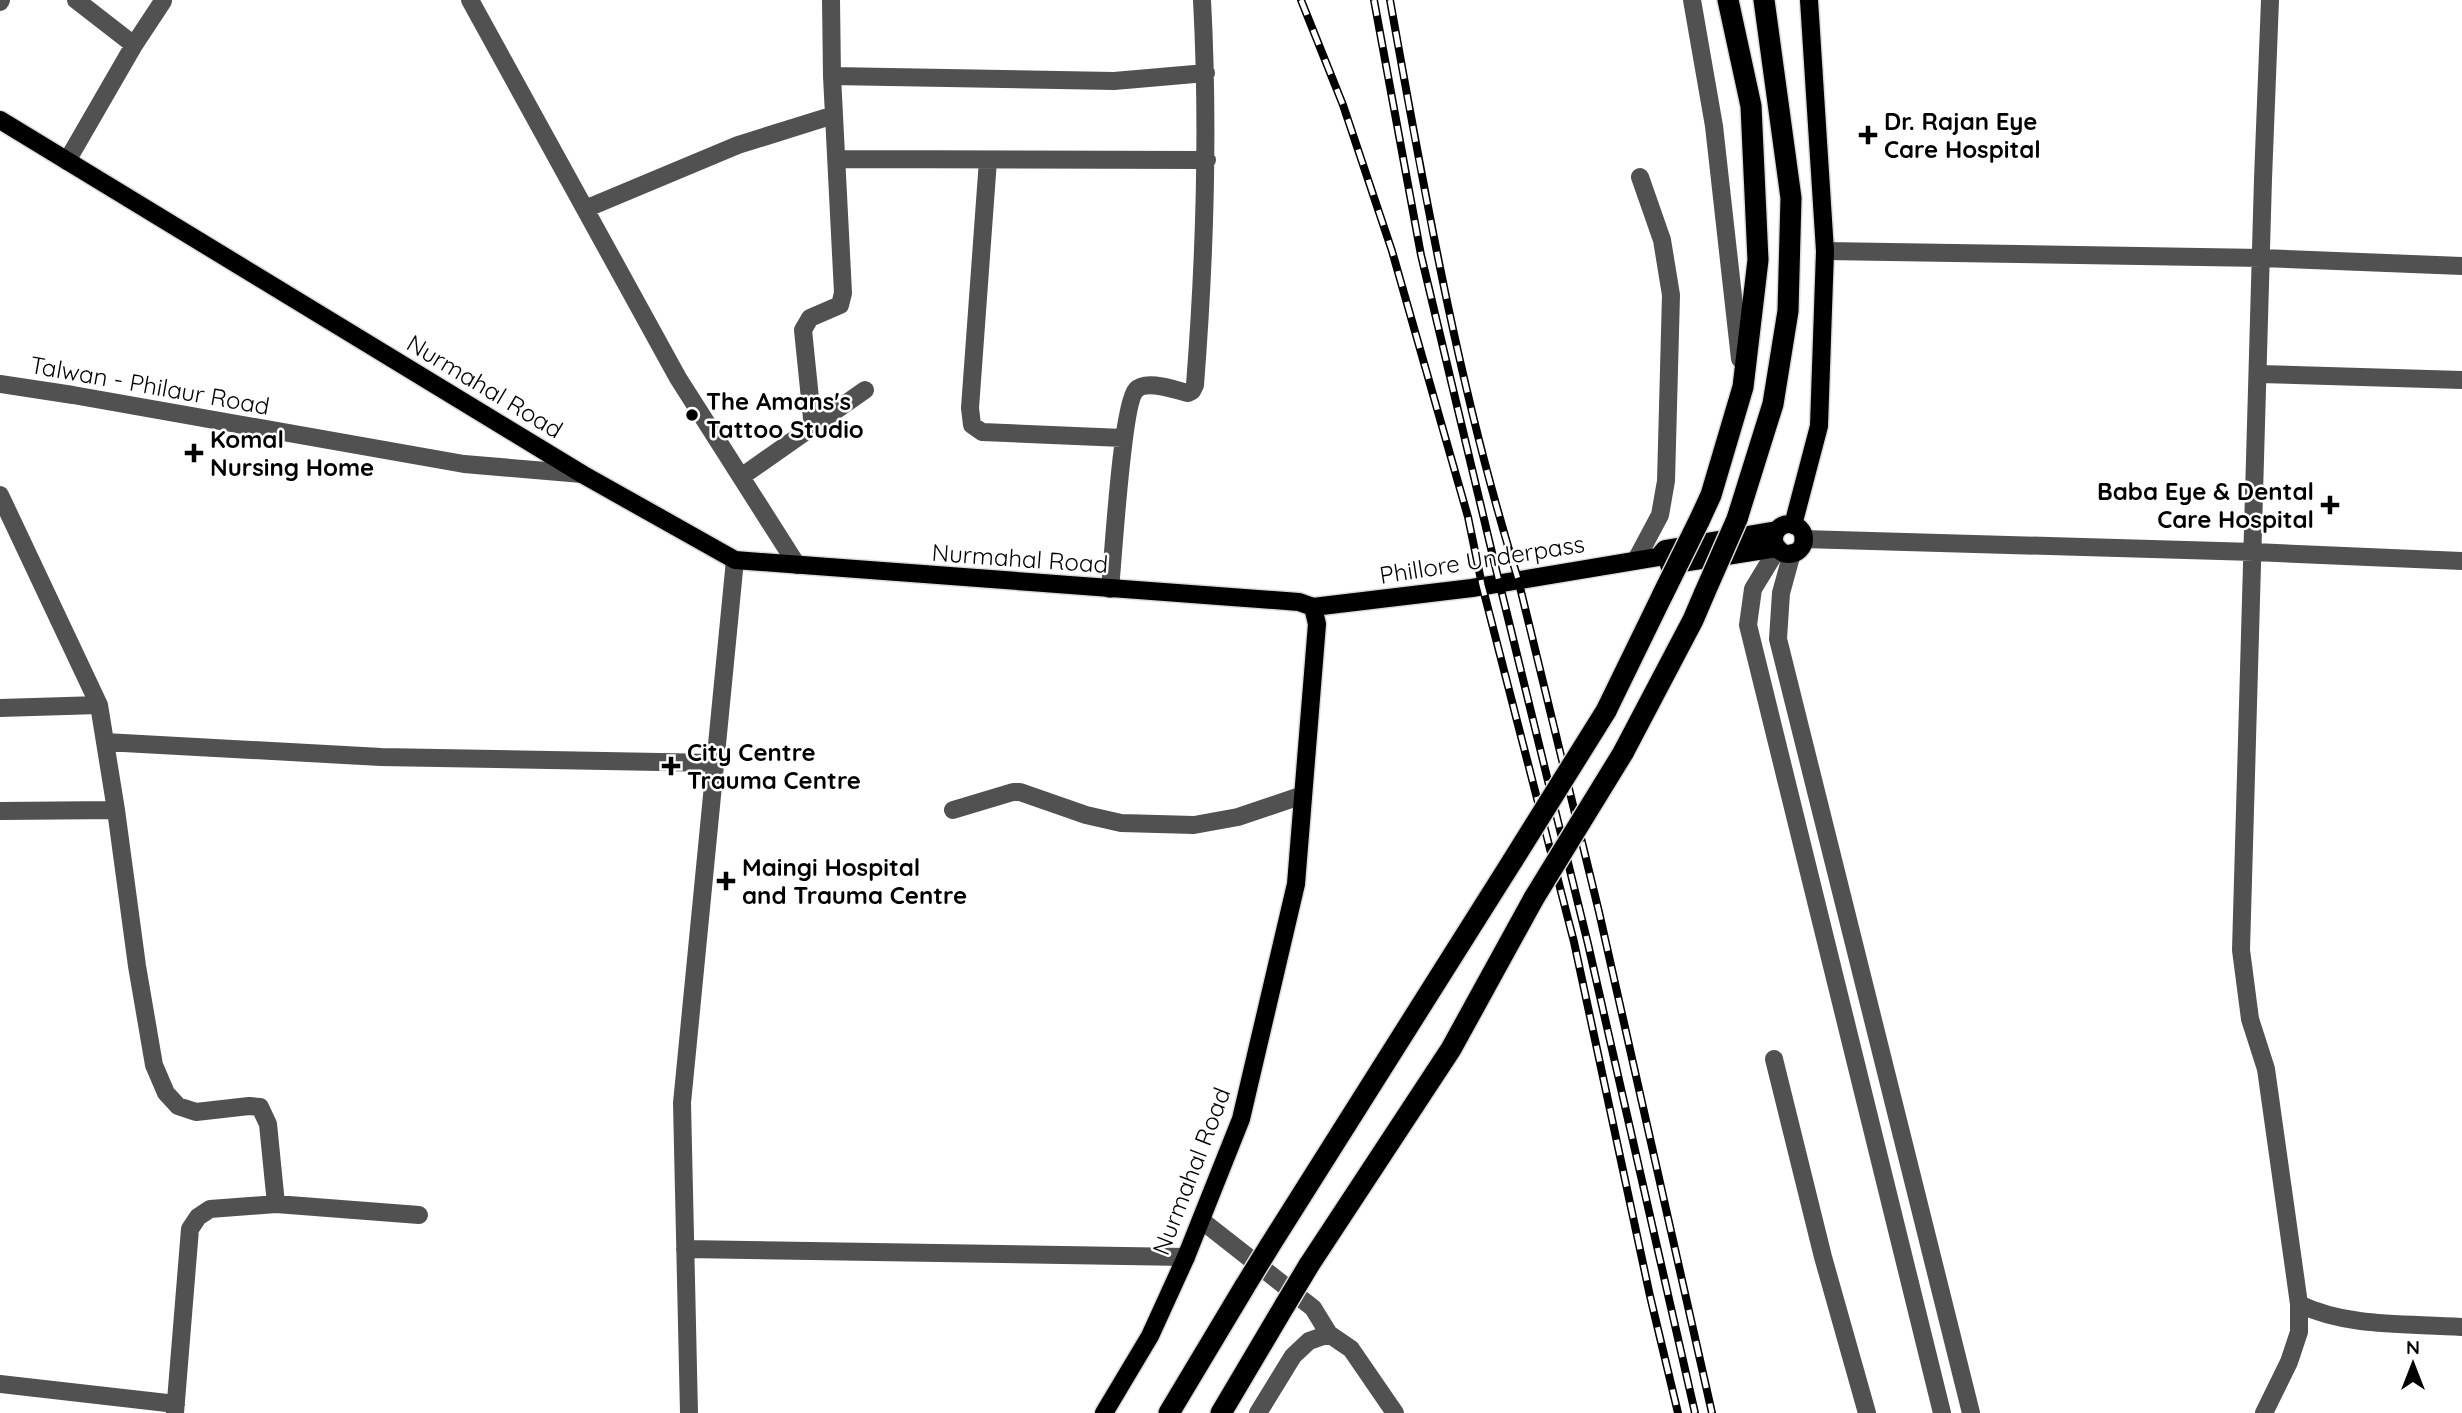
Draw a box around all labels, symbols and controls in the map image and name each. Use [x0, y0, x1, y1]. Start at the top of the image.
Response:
place label: Dr. Rajan Eye Care Hospital [1884, 106, 2041, 164]
marker: Dr. Rajan Eye Care Hospital [1858, 125, 1878, 145]
street label: Nurmahal Road [402, 328, 568, 444]
street label: Talwan - Philaur Road [28, 349, 272, 421]
place label: The Amans's Tattoo Studio [706, 386, 864, 444]
marker: The Amans's Tattoo Studio [684, 407, 700, 423]
place label: Komal Nursing Home [210, 424, 374, 482]
marker: Komal Nursing Home [184, 443, 204, 463]
place label: Baba Eye & Dental Care Hospital [2097, 476, 2314, 534]
marker: Baba Eye & Dental Care Hospital [2320, 495, 2340, 515]
street label: Phillore Underpass [1377, 528, 1587, 590]
street label: Nurmahal Road [931, 537, 1109, 579]
place label: City Centre Trauma Centre [687, 737, 861, 795]
marker: City Centre Trauma Centre [661, 756, 681, 776]
place label: Maingi Hospital and Trauma Centre [742, 852, 967, 910]
marker: Maingi Hospital and Trauma Centre [716, 871, 736, 891]
street label: Nurmahal Road [1145, 1083, 1237, 1259]
north arrow [2378, 1329, 2448, 1399]
text: N [2406, 1335, 2420, 1359]

